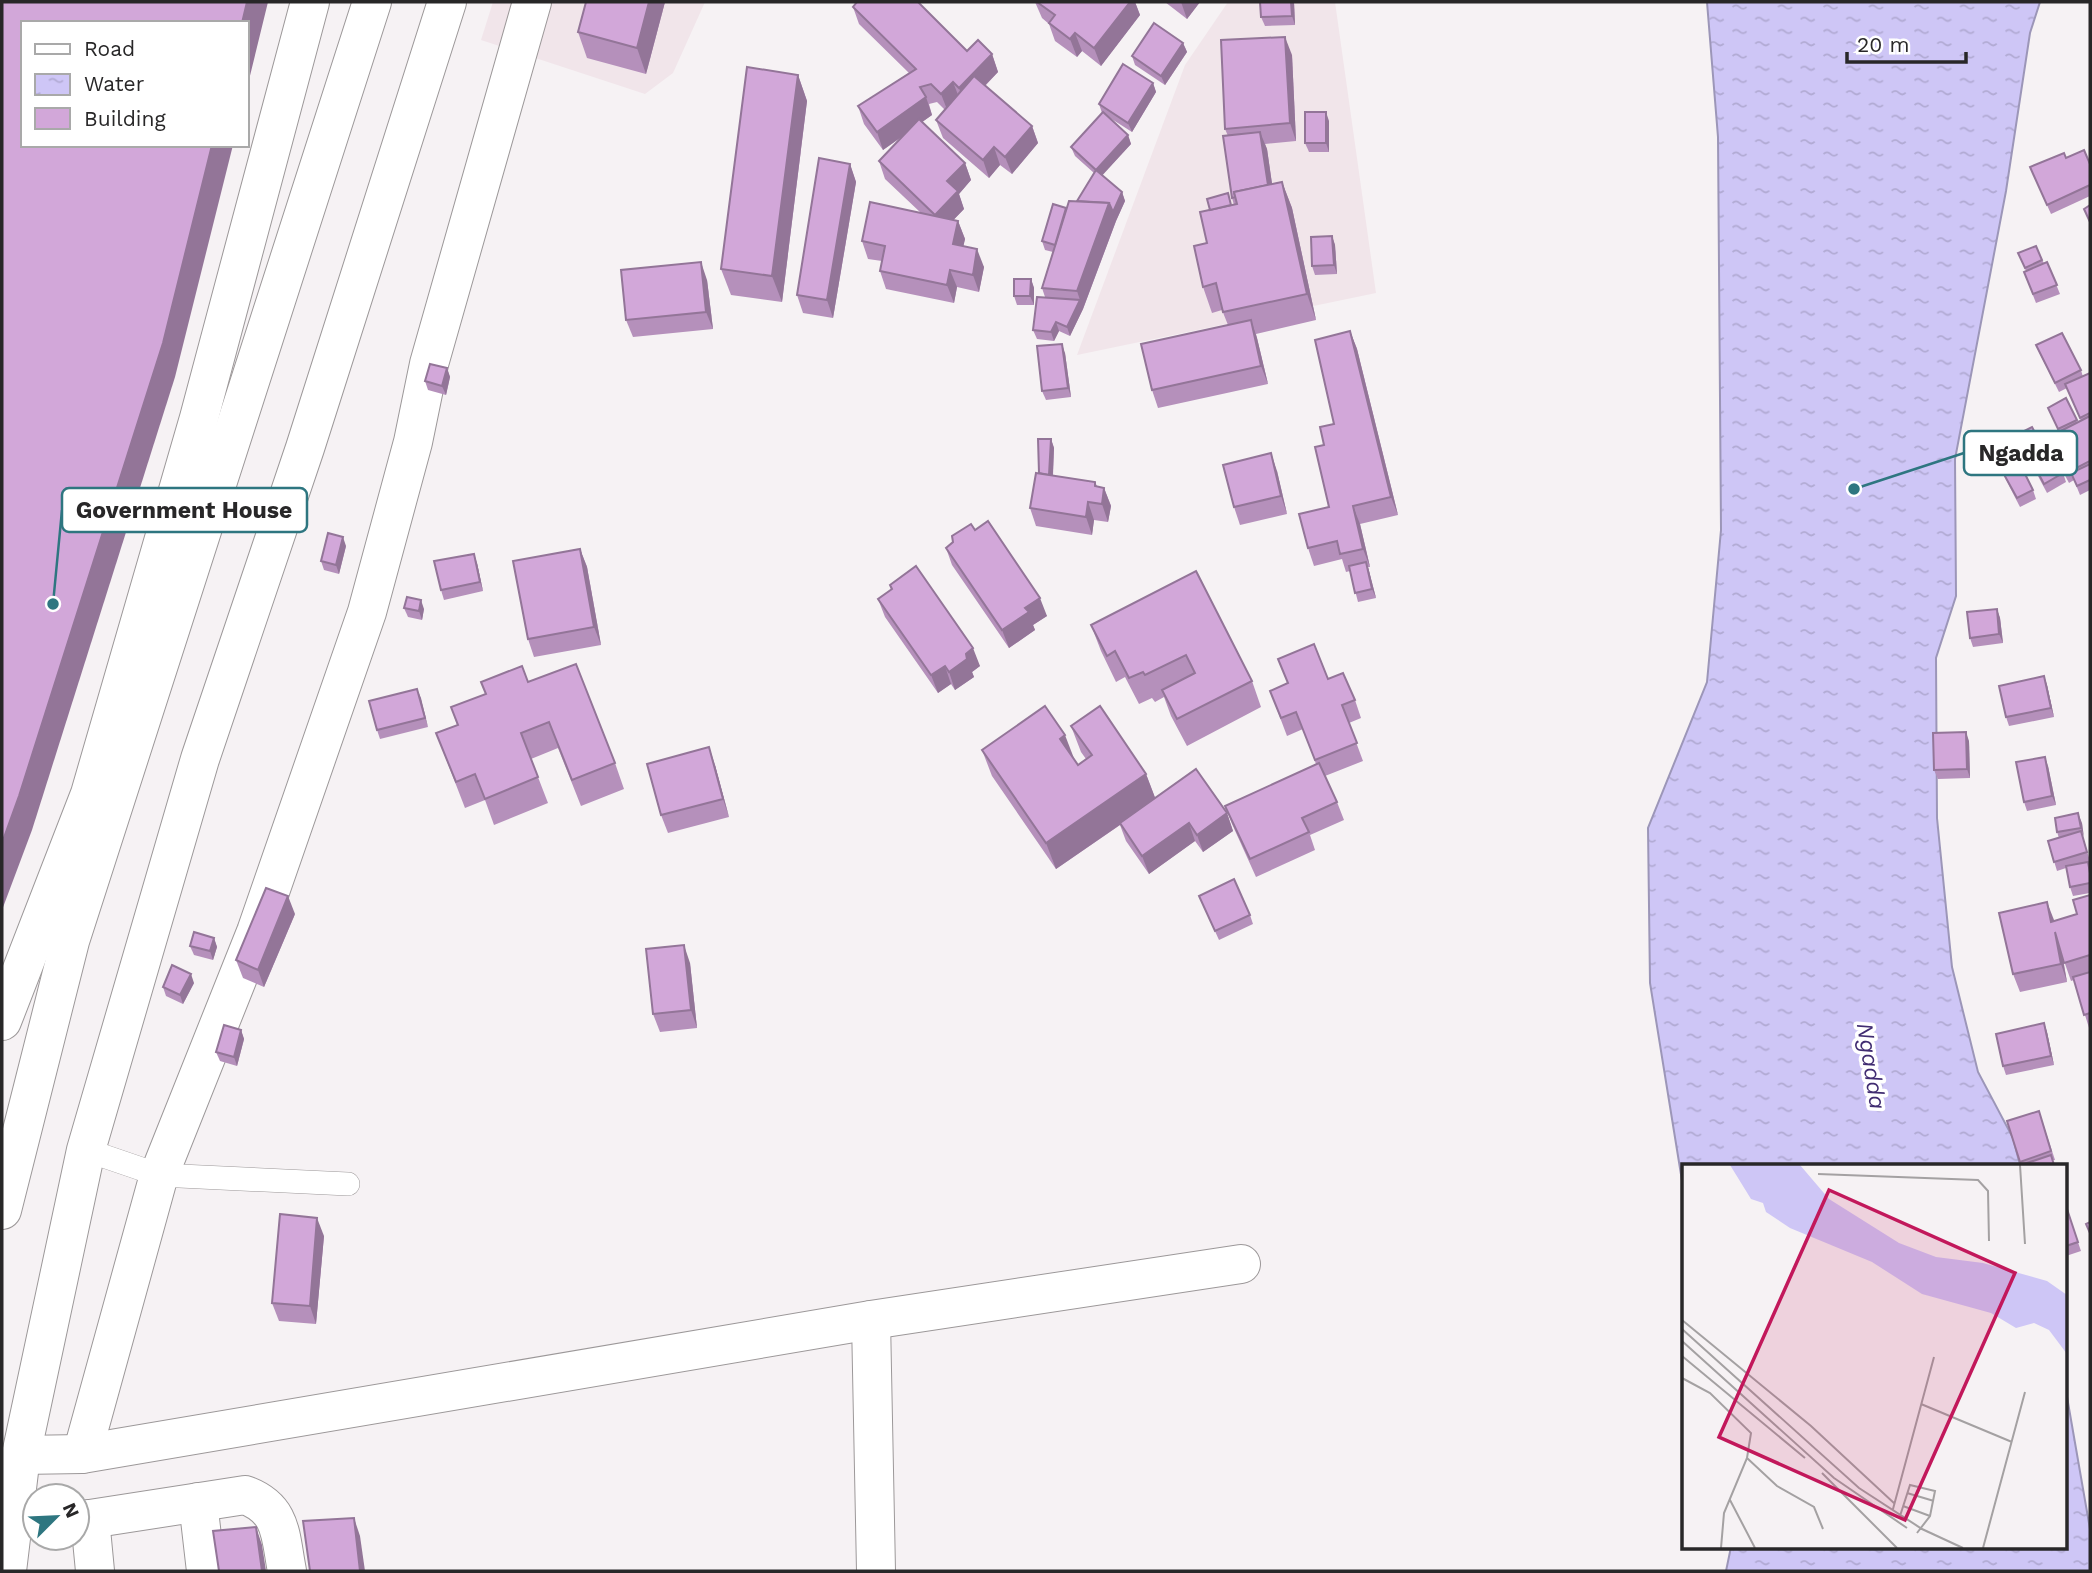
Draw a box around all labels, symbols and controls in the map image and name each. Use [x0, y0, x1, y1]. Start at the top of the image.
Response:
legend [21, 21, 248, 147]
scale bar [1847, 21, 1966, 65]
text: 20 m [1857, 32, 1909, 57]
text: Road [84, 36, 135, 61]
text: Water [84, 71, 145, 96]
text: Building [84, 106, 166, 131]
callout: Ngadda [1964, 431, 2077, 475]
text: Ngadda [1978, 440, 2064, 467]
callout: Government House [62, 488, 307, 532]
text: Government House [76, 497, 292, 524]
water label: Ngadda [1851, 1021, 1891, 1111]
inset map [1682, 1164, 2068, 1548]
north arrow [21, 1482, 91, 1552]
text: N [58, 1499, 84, 1521]

